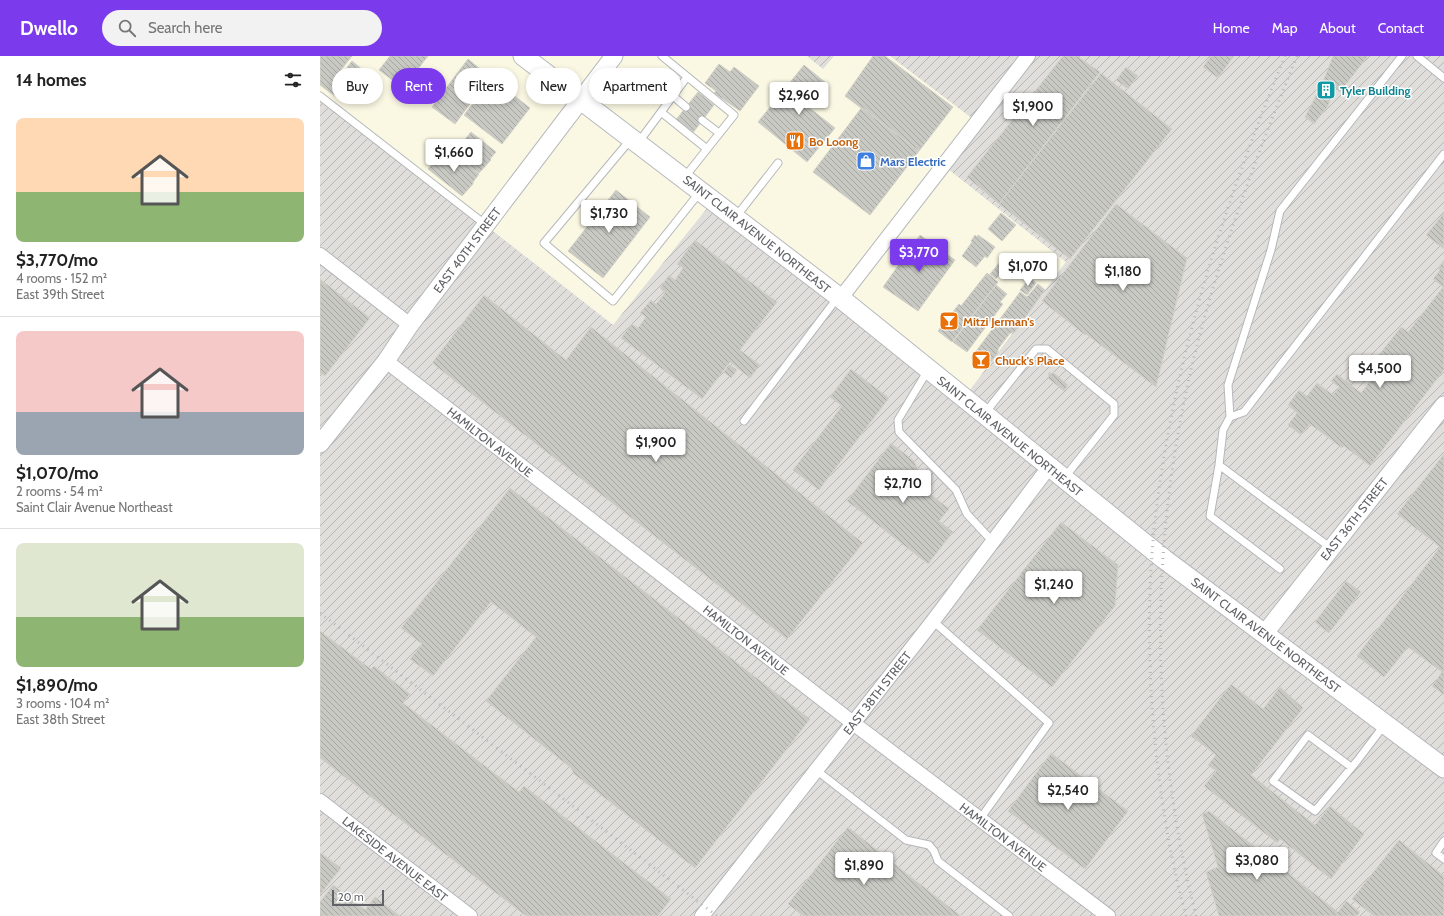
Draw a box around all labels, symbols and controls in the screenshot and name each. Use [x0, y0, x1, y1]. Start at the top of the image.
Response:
search box [102, 10, 382, 46]
text: Dwello [20, 17, 78, 40]
icon: search [116, 17, 138, 39]
text: Search here [148, 19, 222, 37]
text: Home [1213, 19, 1250, 37]
text: Map [1272, 19, 1297, 37]
text: About [1319, 19, 1356, 37]
text: Contact [1378, 19, 1424, 37]
chip: Buy [332, 68, 383, 104]
chip: Rent [391, 68, 446, 104]
chip: Filters [454, 68, 518, 104]
chip: New [526, 68, 581, 104]
chip: Apartment [589, 68, 681, 104]
icon: filters [282, 69, 304, 91]
text: 14 homes [16, 70, 86, 90]
building icon: Tyler Building [1315, 79, 1337, 101]
pin: $2,960 [766, 82, 832, 116]
place label: Tyler Building [1340, 83, 1411, 98]
text: $2,960 [778, 87, 820, 103]
pin: $1,900 [1000, 93, 1066, 127]
text: $1,900 [1013, 98, 1053, 114]
restaurant icon: Bo Loong [784, 130, 806, 152]
place label: Bo Loong [809, 134, 858, 149]
pin: $1,660 [421, 139, 487, 173]
icon: home [124, 144, 196, 216]
text: $1,660 [434, 144, 474, 160]
shop icon: Mars Electric [855, 150, 877, 172]
place label: Mars Electric [880, 154, 946, 169]
street label: SAINT CLAIR AVENUE NORTHEAST [680, 172, 834, 297]
pin: $1,730 [576, 200, 642, 234]
street label: EAST 40TH STREET [430, 204, 504, 296]
text: $1,730 [590, 205, 628, 221]
pin: $3,770 [886, 239, 952, 273]
text: $3,770 [899, 244, 939, 260]
text: $3,770/mo [16, 250, 98, 270]
pin: $1,070 [995, 253, 1061, 287]
text: $1,070 [1008, 258, 1048, 274]
pin: $1,180 [1090, 258, 1156, 292]
text: $1,180 [1105, 263, 1141, 279]
text: 4 rooms · 152 m² [16, 270, 107, 286]
text: East 39th Street [16, 286, 104, 302]
bar icon: Mitzi Jerman's [938, 310, 960, 332]
place label: Mitzi Jerman's [963, 314, 1034, 329]
bar icon: Chuck's Place [970, 349, 992, 371]
place label: Chuck's Place [995, 353, 1064, 368]
pin: $4,500 [1347, 355, 1413, 389]
icon: home [124, 357, 196, 429]
text: $4,500 [1358, 360, 1402, 376]
street label: SAINT CLAIR AVENUE NORTHEAST [934, 373, 1086, 500]
street label: HAMILTON AVENUE [444, 404, 536, 480]
pin: $1,900 [623, 429, 689, 463]
text: $1,900 [636, 434, 676, 450]
text: $1,070/mo [16, 463, 98, 483]
pin: $2,710 [870, 470, 936, 504]
street label: EAST 36TH STREET [1317, 474, 1391, 563]
text: $2,710 [884, 475, 922, 491]
text: 2 rooms · 54 m² [16, 483, 103, 499]
text: Saint Clair Avenue Northeast [16, 499, 173, 515]
icon: home [124, 569, 196, 641]
pin: $1,240 [1021, 571, 1087, 605]
street label: SAINT CLAIR AVENUE NORTHEAST [1188, 574, 1344, 696]
text: $1,240 [1034, 576, 1074, 592]
street label: HAMILTON AVENUE [700, 602, 792, 678]
street label: EAST 38TH STREET [840, 648, 915, 738]
text: $1,890/mo [16, 675, 98, 695]
text: 3 rooms · 104 m² [16, 695, 109, 711]
text: East 38th Street [16, 711, 105, 727]
pin: $2,540 [1035, 777, 1101, 811]
text: $2,540 [1047, 782, 1089, 798]
street label: HAMILTON AVENUE [957, 799, 1050, 875]
street label: LAKESIDE AVENUE EAST [339, 813, 451, 905]
pin: $3,080 [1224, 847, 1290, 881]
pin: $1,890 [831, 852, 897, 886]
text: $3,080 [1235, 852, 1279, 868]
text: $1,890 [844, 857, 884, 873]
scale bar [332, 888, 384, 907]
text: 20 m [338, 890, 364, 904]

